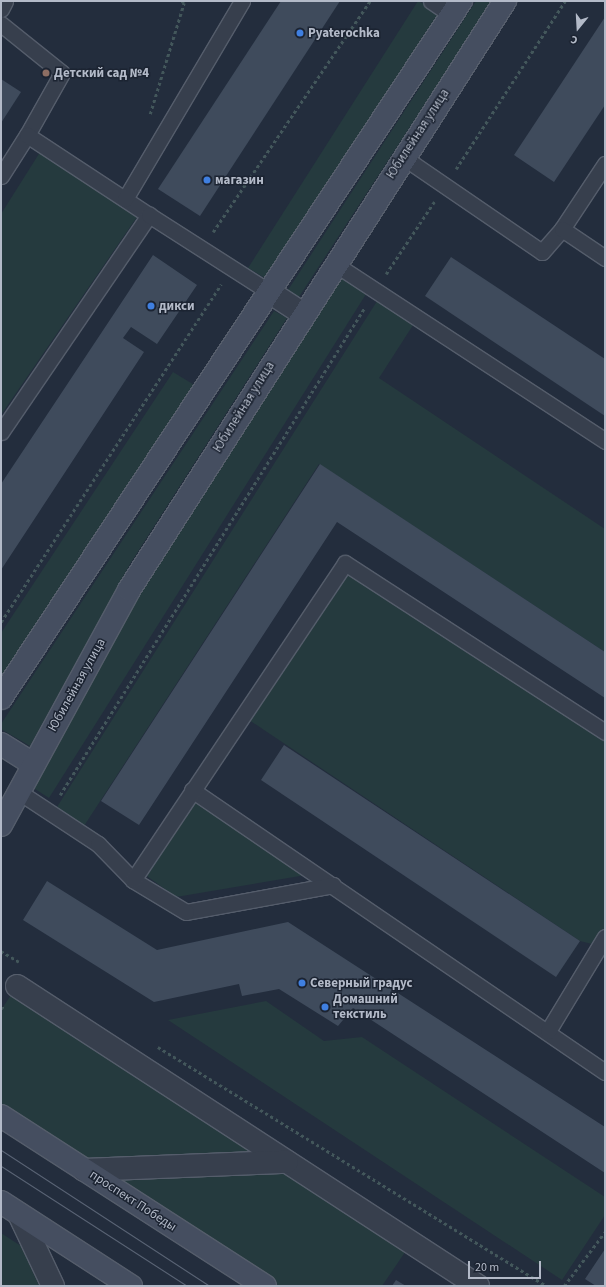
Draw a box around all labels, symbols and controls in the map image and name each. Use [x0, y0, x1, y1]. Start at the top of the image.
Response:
north arrow [558, 8, 598, 48]
place label: Pyaterochka [308, 25, 380, 41]
marker: Pyaterochka [295, 28, 305, 38]
text: С [569, 32, 580, 48]
place label: Детский сад №4 [54, 65, 149, 81]
marker: Детский сад №4 [41, 68, 51, 78]
street label: Юбилейная улица [383, 86, 453, 182]
place label: магазин [215, 172, 264, 188]
marker: магазин [202, 175, 212, 185]
place label: дикси [159, 298, 195, 314]
marker: дикси [146, 301, 156, 311]
street label: Юбилейная улица [210, 359, 278, 455]
street label: Юбилейная улица [45, 636, 109, 734]
place label: Северный градус [310, 975, 413, 991]
marker: Северный градус [297, 978, 307, 988]
place label: Домашний текстиль [333, 992, 398, 1023]
marker: Домашний текстиль [320, 1002, 330, 1012]
street label: проспект Победы [87, 1167, 179, 1235]
scale bar [470, 1253, 543, 1279]
text: 20 m [475, 1259, 499, 1276]

